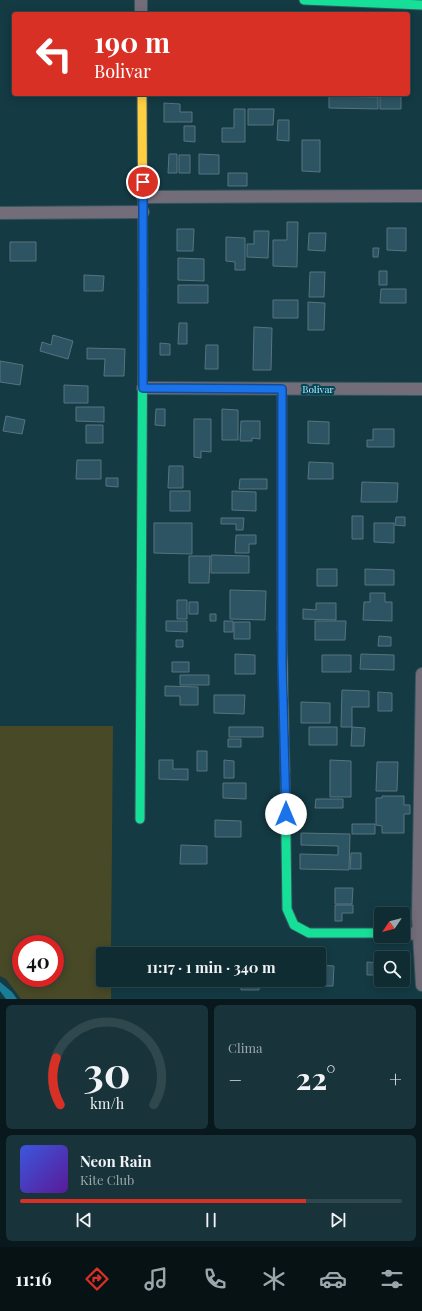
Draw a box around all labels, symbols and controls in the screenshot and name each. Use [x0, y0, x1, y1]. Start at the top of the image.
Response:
text: 190 m [94, 23, 170, 60]
icon: left [28, 28, 80, 80]
text: Bolivar [94, 59, 151, 83]
pin [126, 165, 160, 199]
icon: arrive [132, 171, 154, 193]
street label: Bolivar [302, 382, 334, 396]
position arrow [265, 793, 307, 835]
north arrow [374, 907, 410, 943]
map controls [374, 907, 410, 987]
speed limit sign: 40 [12, 935, 64, 987]
button: search [374, 951, 410, 987]
text: 11:17 · 1 min · 340 m [146, 957, 276, 977]
text: Clima [228, 1039, 263, 1056]
text: 30 [83, 1043, 131, 1098]
text: 22° [296, 1058, 336, 1098]
text: − [228, 1064, 242, 1094]
text: + [389, 1064, 402, 1094]
text: km/h [90, 1094, 125, 1113]
text: Neon Rain [80, 1151, 151, 1171]
text: Kite Club [80, 1171, 134, 1188]
icon: previous [73, 1209, 95, 1231]
icon: pause [200, 1209, 222, 1231]
icon: next [327, 1209, 349, 1231]
icon: directions [83, 1265, 111, 1293]
icon: music [142, 1265, 170, 1293]
icon: phone [201, 1265, 229, 1293]
icon: climate [260, 1265, 288, 1293]
icon: car [319, 1265, 347, 1293]
icon: filters [378, 1265, 406, 1293]
text: 11:16 [16, 1267, 52, 1291]

